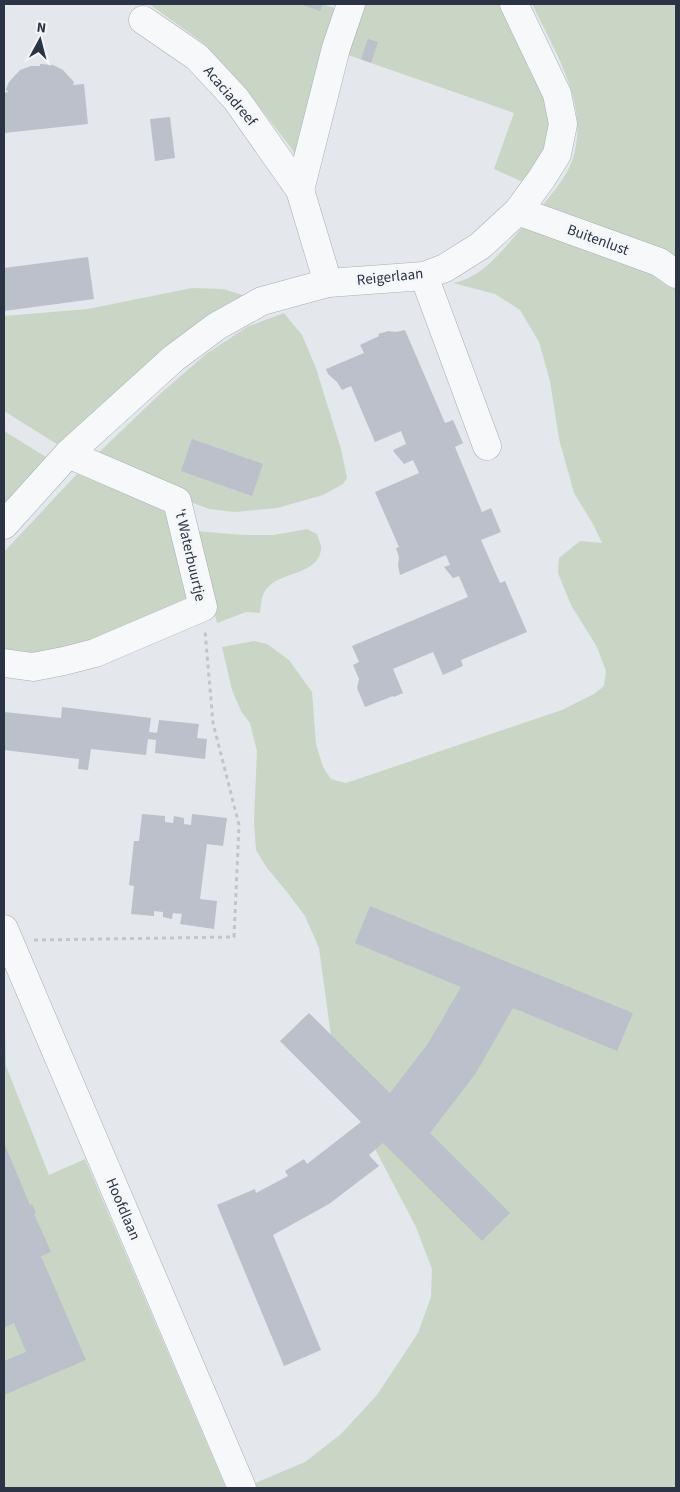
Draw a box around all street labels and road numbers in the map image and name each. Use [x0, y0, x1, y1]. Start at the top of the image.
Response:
street label: Acaciadreef [198, 61, 262, 131]
street label: Buitenlust [564, 219, 632, 261]
street label: Reigerlaan [356, 263, 424, 291]
street label: 't Waterbuurtje [169, 507, 211, 603]
street label: Hoofdlaan [100, 1175, 146, 1243]

